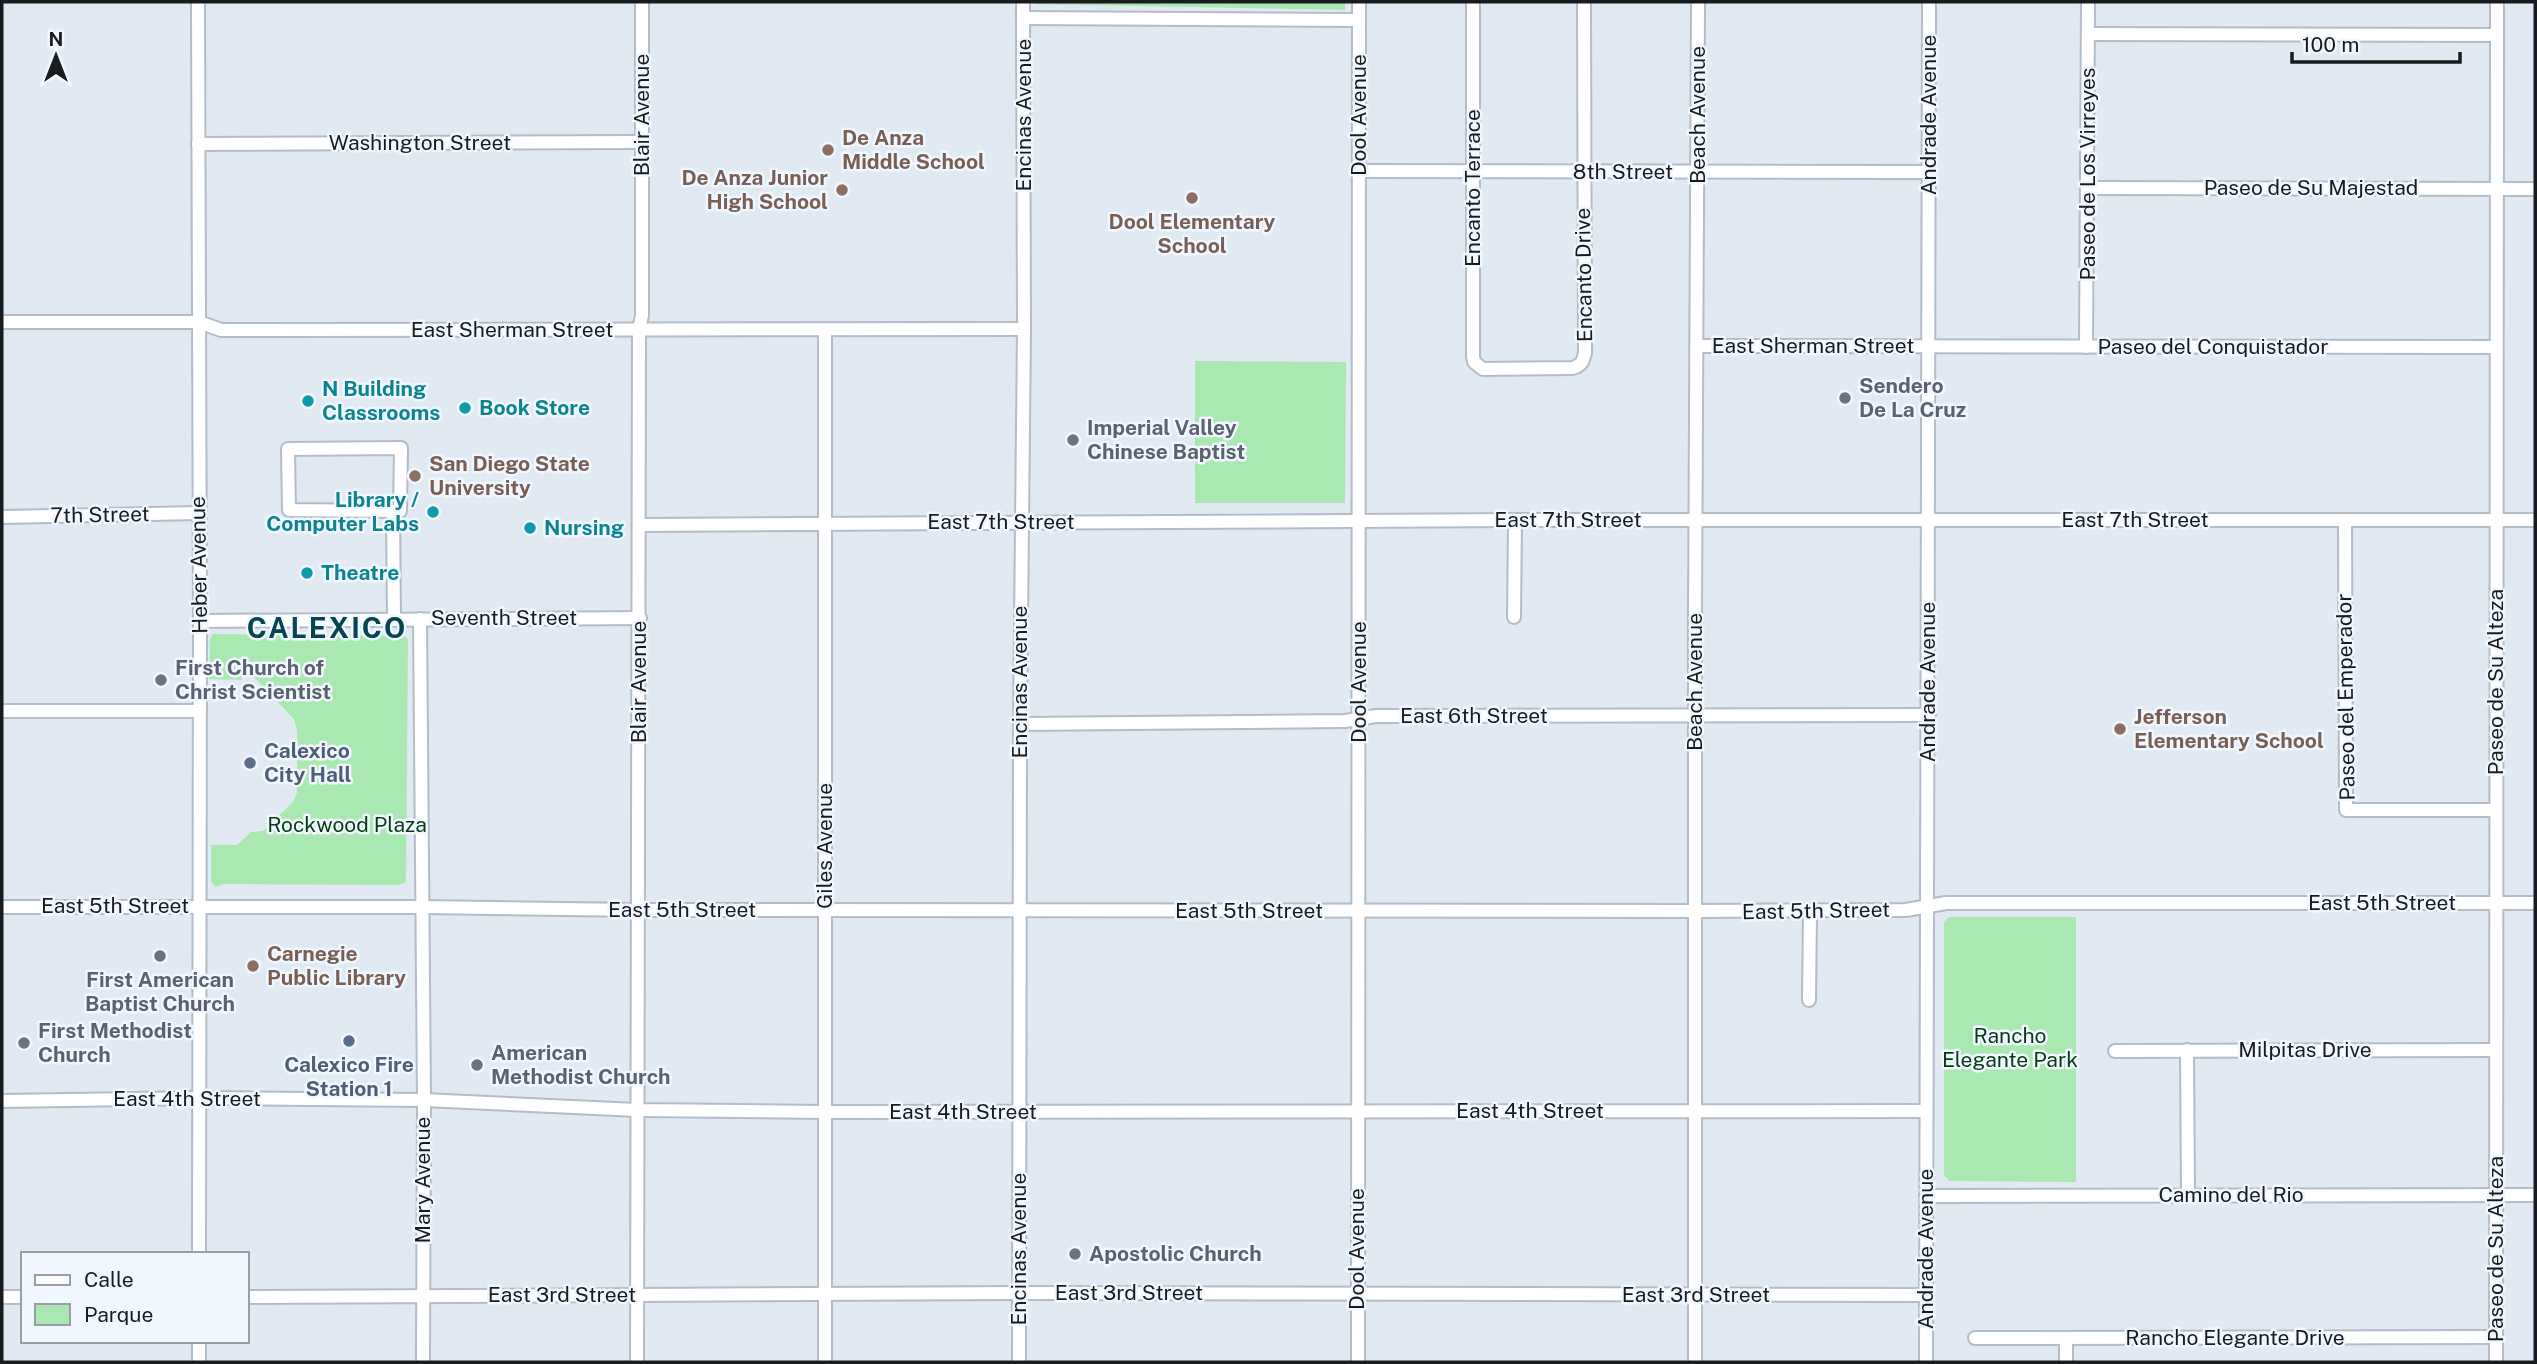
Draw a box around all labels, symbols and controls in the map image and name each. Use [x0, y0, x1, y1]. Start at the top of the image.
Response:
north arrow [21, 21, 91, 91]
scale bar [2292, 21, 2460, 65]
text: N [49, 28, 63, 50]
text: 100 m [2302, 32, 2359, 57]
street label: Andrade Avenue [1916, 35, 1941, 195]
street label: Encinas Avenue [1011, 39, 1036, 191]
street label: Beach Avenue [1685, 46, 1710, 184]
street label: Blair Avenue [629, 54, 654, 176]
street label: Dool Avenue [1346, 54, 1371, 176]
street label: Paseo de Los Virreyes [2075, 68, 2100, 280]
street label: Encanto Terrace [1460, 109, 1485, 267]
place label: De Anza Middle School [842, 125, 985, 174]
street label: Washington Street [329, 130, 511, 155]
marker: De Anza Middle School [820, 142, 836, 158]
street label: 8th Street [1573, 159, 1673, 184]
place label: De Anza Junior High School [681, 165, 828, 214]
street label: Paseo de Su Majestad [2204, 175, 2418, 200]
marker: De Anza Junior High School [834, 182, 850, 198]
marker: Dool Elementary School [1184, 190, 1200, 206]
street label: Encanto Drive [1570, 208, 1597, 342]
place label: Dool Elementary School [1109, 209, 1276, 258]
street label: East Sherman Street [411, 317, 613, 342]
street label: East Sherman Street [1712, 333, 1914, 358]
street label: Paseo del Conquistador [2098, 334, 2328, 359]
place label: Sendero De La Cruz [1859, 373, 1966, 422]
place label: N Building Classrooms [322, 376, 440, 425]
marker: Sendero De La Cruz [1837, 390, 1853, 406]
marker: N Building Classrooms [300, 393, 316, 409]
place label: Book Store [479, 395, 590, 420]
marker: Book Store [457, 400, 473, 416]
place label: Imperial Valley Chinese Baptist [1087, 415, 1245, 464]
marker: Imperial Valley Chinese Baptist [1065, 432, 1081, 448]
place label: San Diego State University [429, 451, 590, 500]
marker: San Diego State University [407, 468, 423, 484]
place label: Library / Computer Labs [266, 487, 419, 536]
street label: Heber Avenue [185, 496, 212, 634]
street label: 7th Street [50, 501, 150, 528]
marker: Library / Computer Labs [425, 504, 441, 520]
street label: East 7th Street [1494, 507, 1642, 532]
street label: East 7th Street [2061, 507, 2209, 532]
street label: East 7th Street [927, 509, 1075, 534]
place label: Nursing [544, 515, 624, 540]
marker: Nursing [522, 520, 538, 536]
place label: Theatre [321, 560, 399, 585]
marker: Theatre [299, 565, 315, 581]
street label: Paseo de Su Alteza [2483, 589, 2508, 775]
street label: Paseo del Emperador [2331, 593, 2360, 801]
street label: Andrade Avenue [1915, 602, 1940, 762]
street label: Seventh Street [431, 605, 577, 630]
street label: Encinas Avenue [1007, 606, 1032, 758]
district label: CALEXICO [247, 611, 407, 644]
street label: Beach Avenue [1682, 613, 1707, 751]
street label: Blair Avenue [626, 621, 651, 743]
street label: Dool Avenue [1346, 621, 1371, 743]
place label: First Church of Christ Scientist [175, 655, 331, 704]
marker: First Church of Christ Scientist [153, 672, 169, 688]
street label: East 6th Street [1400, 703, 1548, 728]
place label: Jefferson Elementary School [2134, 704, 2324, 753]
marker: Jefferson Elementary School [2112, 721, 2128, 737]
place label: Calexico City Hall [264, 738, 351, 787]
marker: Calexico City Hall [242, 755, 258, 771]
street label: Giles Avenue [812, 783, 837, 909]
park label: Rockwood Plaza [267, 812, 427, 837]
street label: East 5th Street [2308, 890, 2456, 915]
street label: East 5th Street [41, 893, 189, 918]
street label: East 5th Street [608, 897, 756, 922]
street label: East 5th Street [1742, 897, 1890, 924]
street label: East 5th Street [1175, 898, 1323, 923]
place label: Carnegie Public Library [267, 941, 406, 990]
marker: First American Baptist Church [152, 948, 168, 964]
marker: Carnegie Public Library [245, 958, 261, 974]
place label: First American Baptist Church [85, 967, 235, 1016]
place label: First Methodist Church [38, 1018, 192, 1067]
park label: Rancho Elegante Park [1942, 1023, 2078, 1072]
marker: Calexico Fire Station 1 [341, 1033, 357, 1049]
marker: First Methodist Church [16, 1035, 32, 1051]
street label: Milpitas Drive [2238, 1037, 2372, 1062]
place label: American Methodist Church [491, 1040, 671, 1089]
place label: Calexico Fire Station 1 [284, 1052, 414, 1101]
marker: American Methodist Church [469, 1057, 485, 1073]
street label: East 4th Street [113, 1086, 261, 1111]
street label: East 4th Street [1456, 1098, 1604, 1123]
street label: East 4th Street [889, 1099, 1037, 1124]
street label: Mary Avenue [410, 1116, 435, 1244]
street label: Paseo de Su Alteza [2483, 1156, 2508, 1342]
street label: Andrade Avenue [1913, 1169, 1938, 1329]
street label: Encinas Avenue [1006, 1173, 1031, 1325]
street label: Camino del Rio [2158, 1182, 2304, 1207]
street label: Dool Avenue [1344, 1188, 1369, 1310]
place label: Apostolic Church [1089, 1241, 1262, 1266]
marker: Apostolic Church [1067, 1246, 1083, 1262]
legend [21, 1252, 248, 1343]
text: Calle [84, 1267, 134, 1292]
street label: East 3rd Street [1055, 1280, 1203, 1305]
street label: East 3rd Street [488, 1282, 636, 1307]
street label: East 3rd Street [1622, 1282, 1770, 1307]
text: Parque [84, 1302, 153, 1327]
street label: Rancho Elegante Drive [2125, 1325, 2345, 1350]

